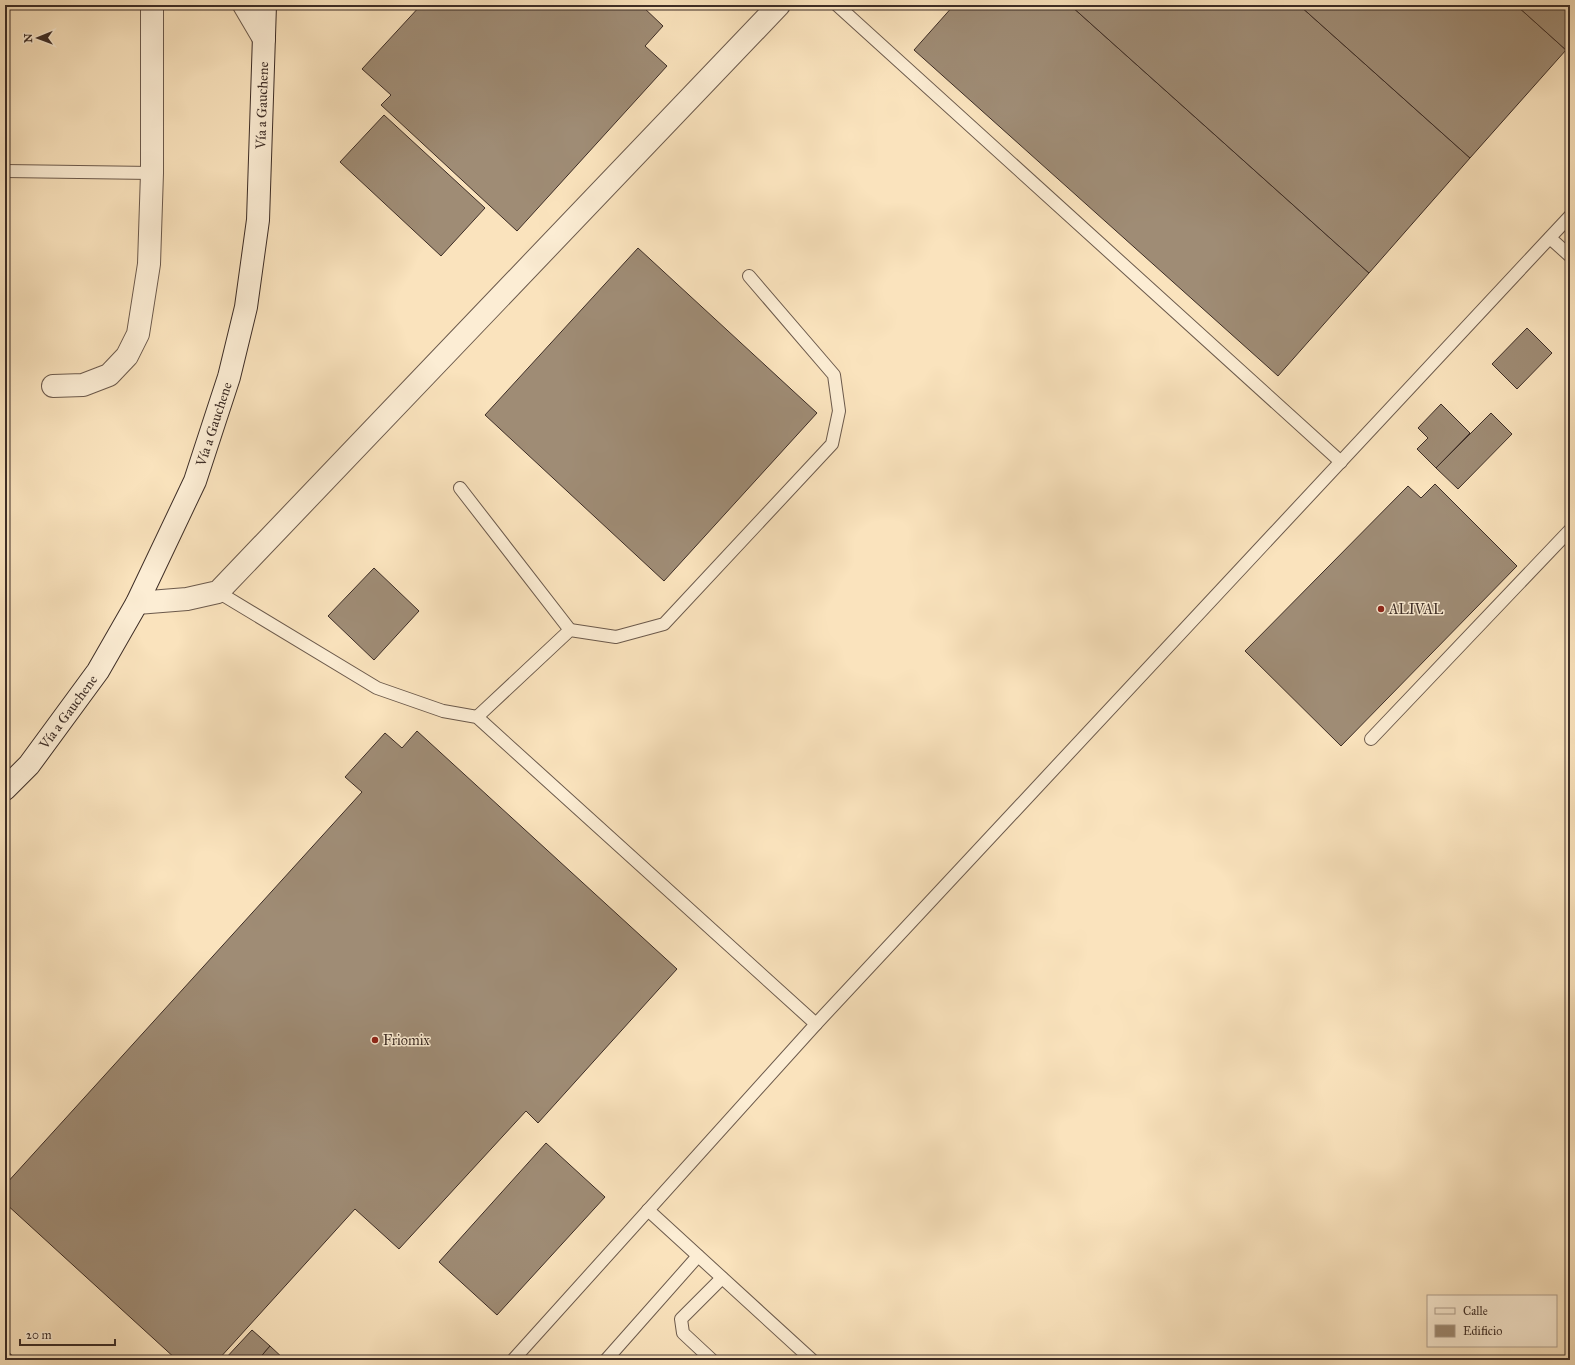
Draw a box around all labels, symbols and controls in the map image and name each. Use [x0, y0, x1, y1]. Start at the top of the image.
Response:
north arrow [18, 18, 58, 58]
text: N [22, 33, 35, 43]
street label: Vía a Gauchene [252, 61, 272, 150]
street label: Vía a Gauchene [192, 380, 235, 469]
place label: ALIVAL [1388, 601, 1444, 618]
marker: ALIVAL [1376, 604, 1386, 614]
street label: Vía a Gauchene [35, 671, 101, 753]
place label: Friomix [383, 1032, 431, 1049]
marker: Friomix [370, 1035, 380, 1045]
legend [1427, 1295, 1557, 1347]
text: Calle [1463, 1304, 1488, 1318]
scale bar [20, 1321, 115, 1347]
text: Edificio [1463, 1324, 1502, 1338]
text: 20 m [26, 1328, 52, 1342]

